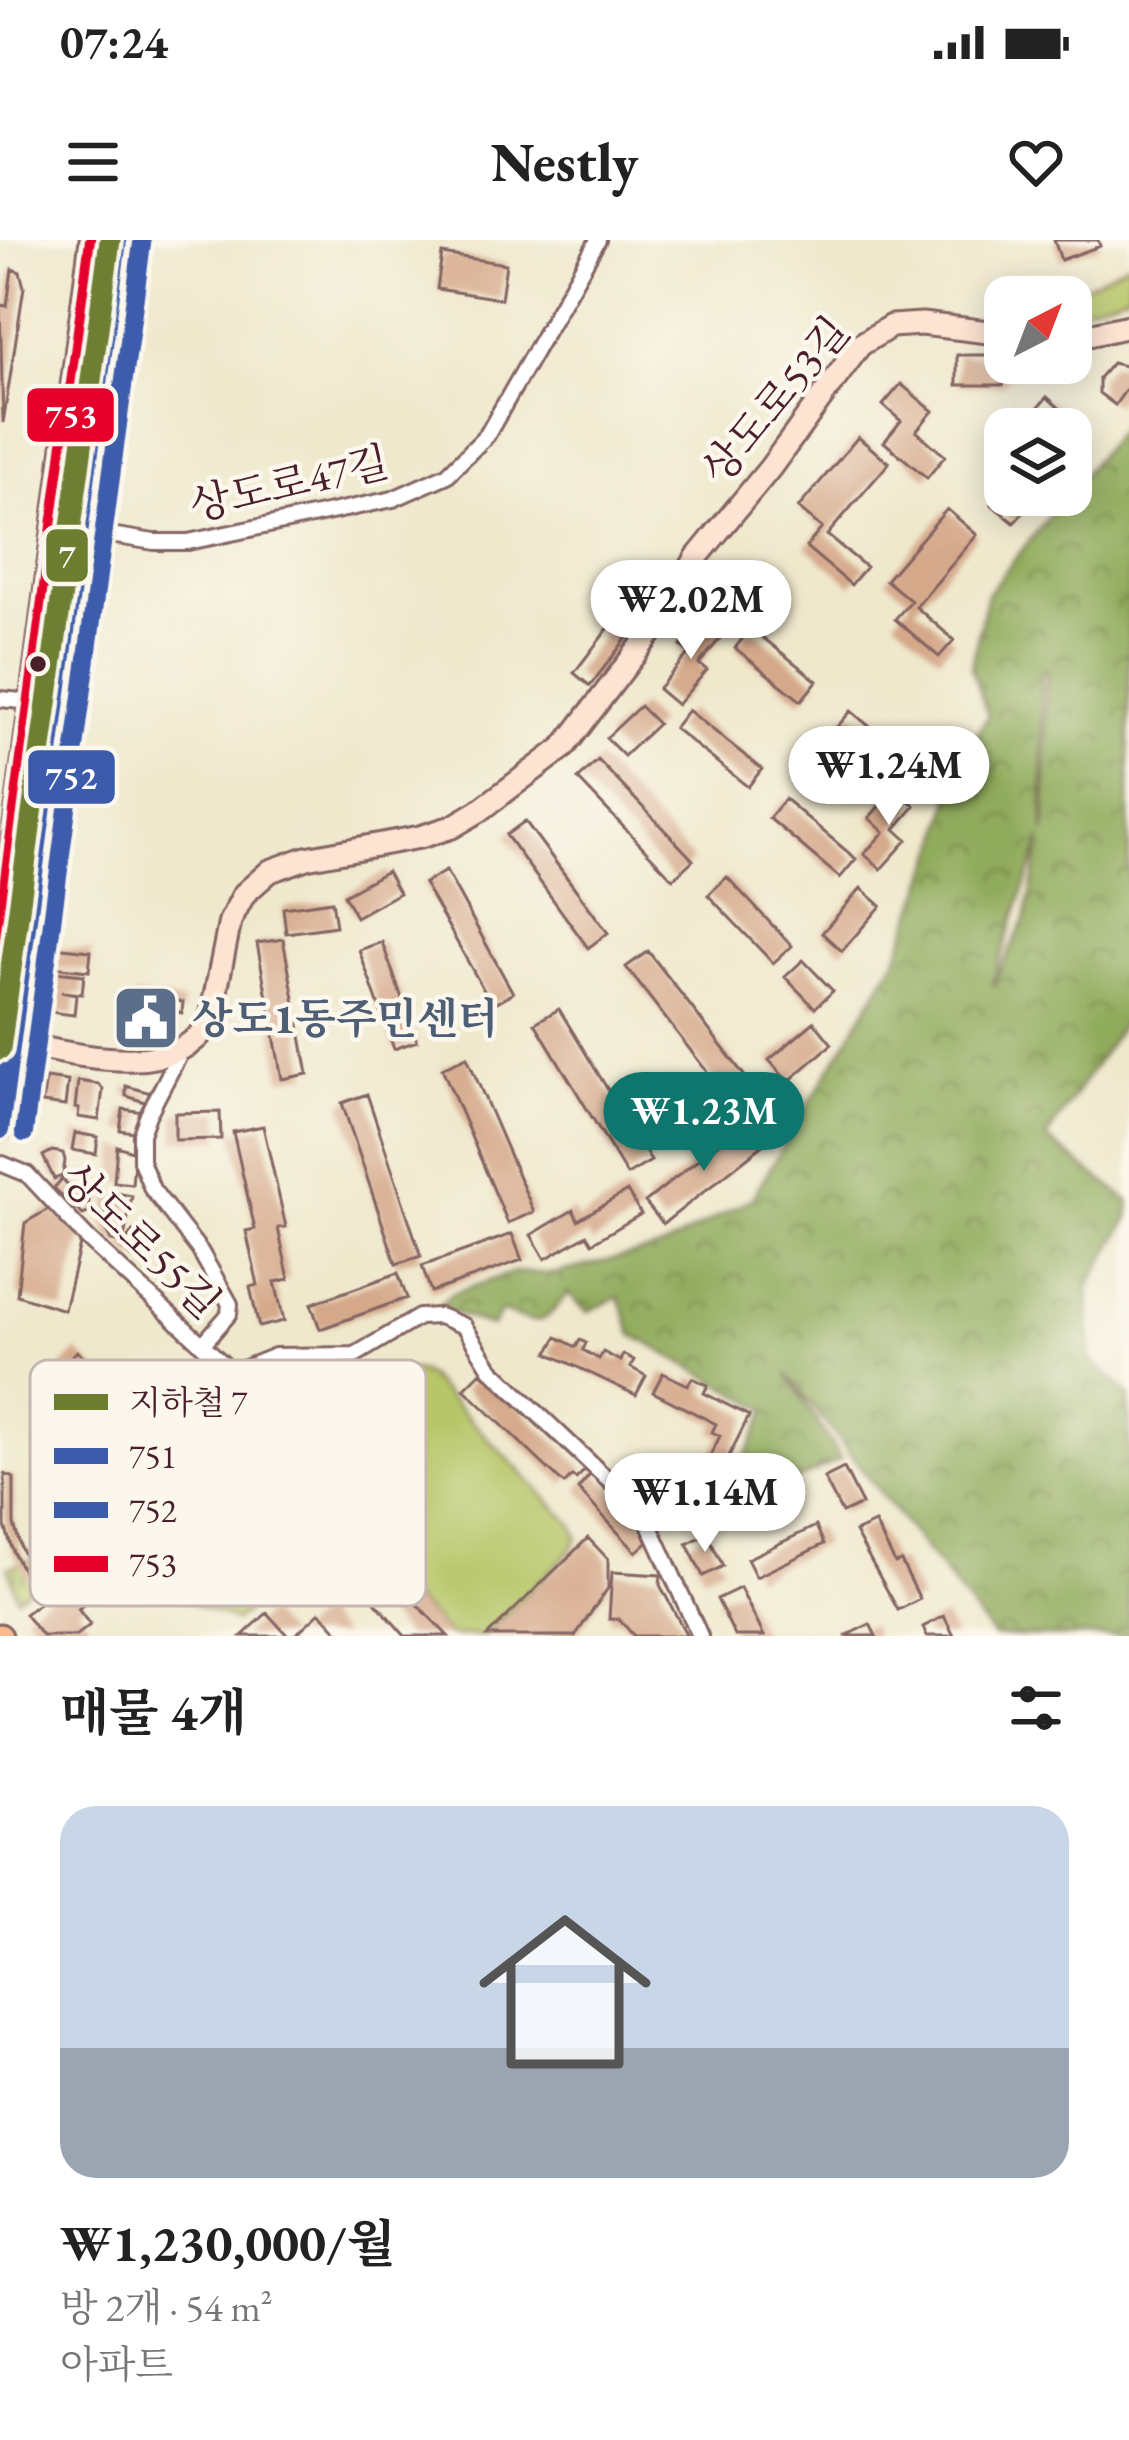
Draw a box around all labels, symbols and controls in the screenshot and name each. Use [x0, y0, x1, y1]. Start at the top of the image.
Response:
text: 07:24 [60, 13, 168, 71]
text: Nestly [491, 127, 638, 197]
icon: menu [60, 129, 126, 195]
icon: heart [1003, 129, 1069, 195]
north arrow [984, 276, 1092, 384]
map controls [984, 276, 1092, 516]
street label: 상도로53길 [689, 305, 862, 496]
line badge: 753 [25, 386, 116, 444]
text: 753 [45, 394, 97, 437]
button: layers [984, 408, 1092, 516]
street label: 상도로47길 [184, 434, 394, 533]
line badge: 7 [44, 527, 90, 584]
text: 7 [58, 534, 76, 577]
pin: ₩2.02M [593, 560, 789, 662]
text: ₩2.02M [617, 573, 765, 624]
unlabelled marker [27, 653, 49, 675]
pin: ₩1.24M [791, 726, 987, 828]
text: ₩1.24M [815, 739, 963, 790]
line badge: 752 [26, 748, 117, 806]
text: 752 [45, 756, 98, 799]
public building icon: 상도1동주민센터 [111, 983, 181, 1053]
place label: 상도1동주민센터 [192, 991, 498, 1046]
pin: ₩1.23M [606, 1072, 802, 1174]
text: ₩1.23M [630, 1085, 778, 1136]
street label: 상도로55길 [49, 1150, 233, 1331]
legend [30, 1360, 426, 1606]
text: 지하철 7 [129, 1381, 247, 1424]
text: 751 [129, 1435, 177, 1478]
pin: ₩1.14M [607, 1453, 803, 1555]
text: ₩1.14M [631, 1466, 779, 1517]
text: 752 [129, 1489, 177, 1532]
text: 753 [129, 1543, 177, 1586]
icon: filters [1003, 1675, 1069, 1741]
text: 매물 4개 [60, 1679, 247, 1745]
icon: home [457, 1884, 673, 2100]
text: ₩1,230,000/월 [60, 2210, 396, 2276]
text: 방 2개 · 54 m² [60, 2282, 273, 2333]
text: 아파트 [60, 2339, 173, 2390]

